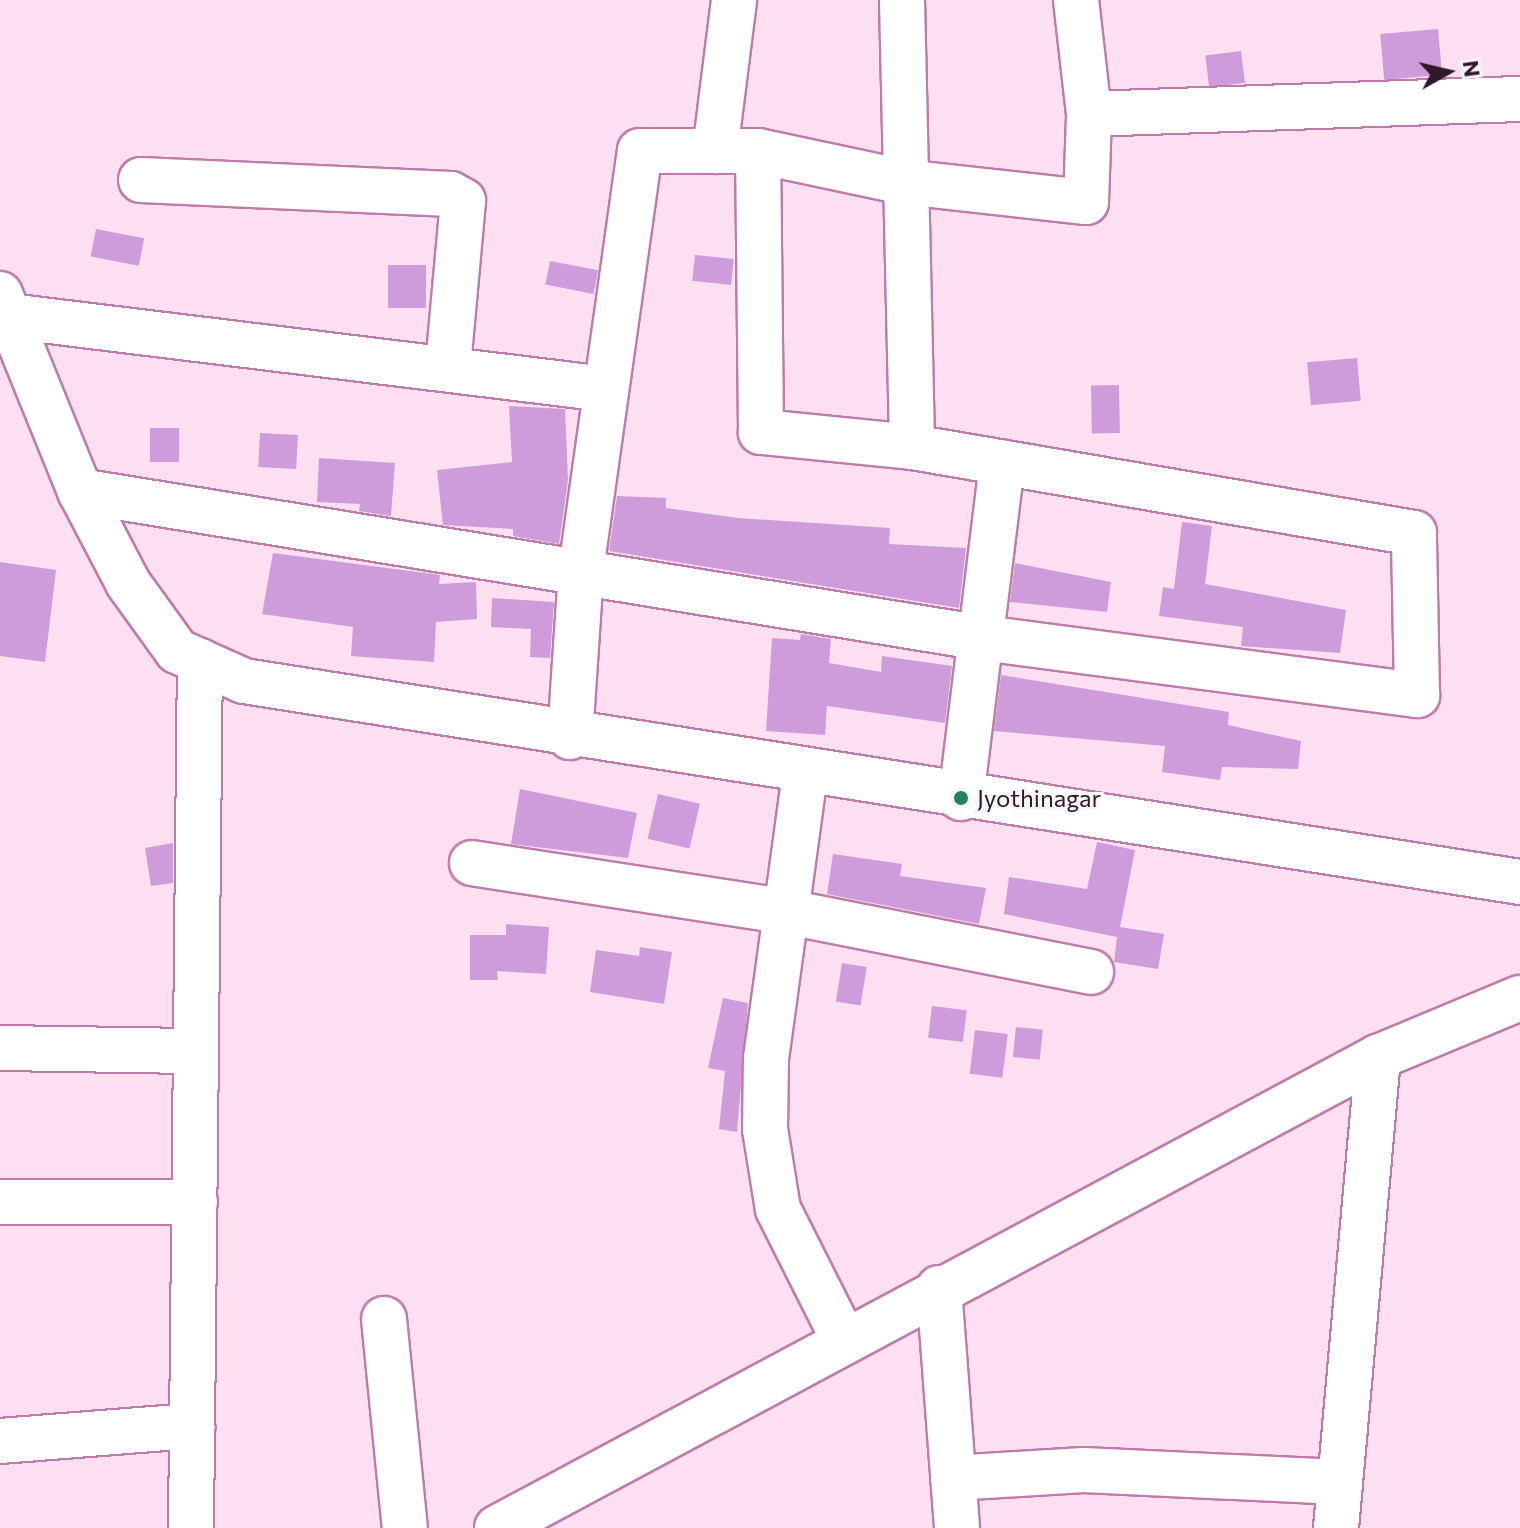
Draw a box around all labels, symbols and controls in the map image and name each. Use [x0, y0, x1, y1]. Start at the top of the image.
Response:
north arrow [1408, 32, 1488, 112]
text: N [1458, 59, 1487, 79]
place label: Jyothinagar [977, 784, 1101, 812]
marker: Jyothinagar [952, 789, 970, 807]

